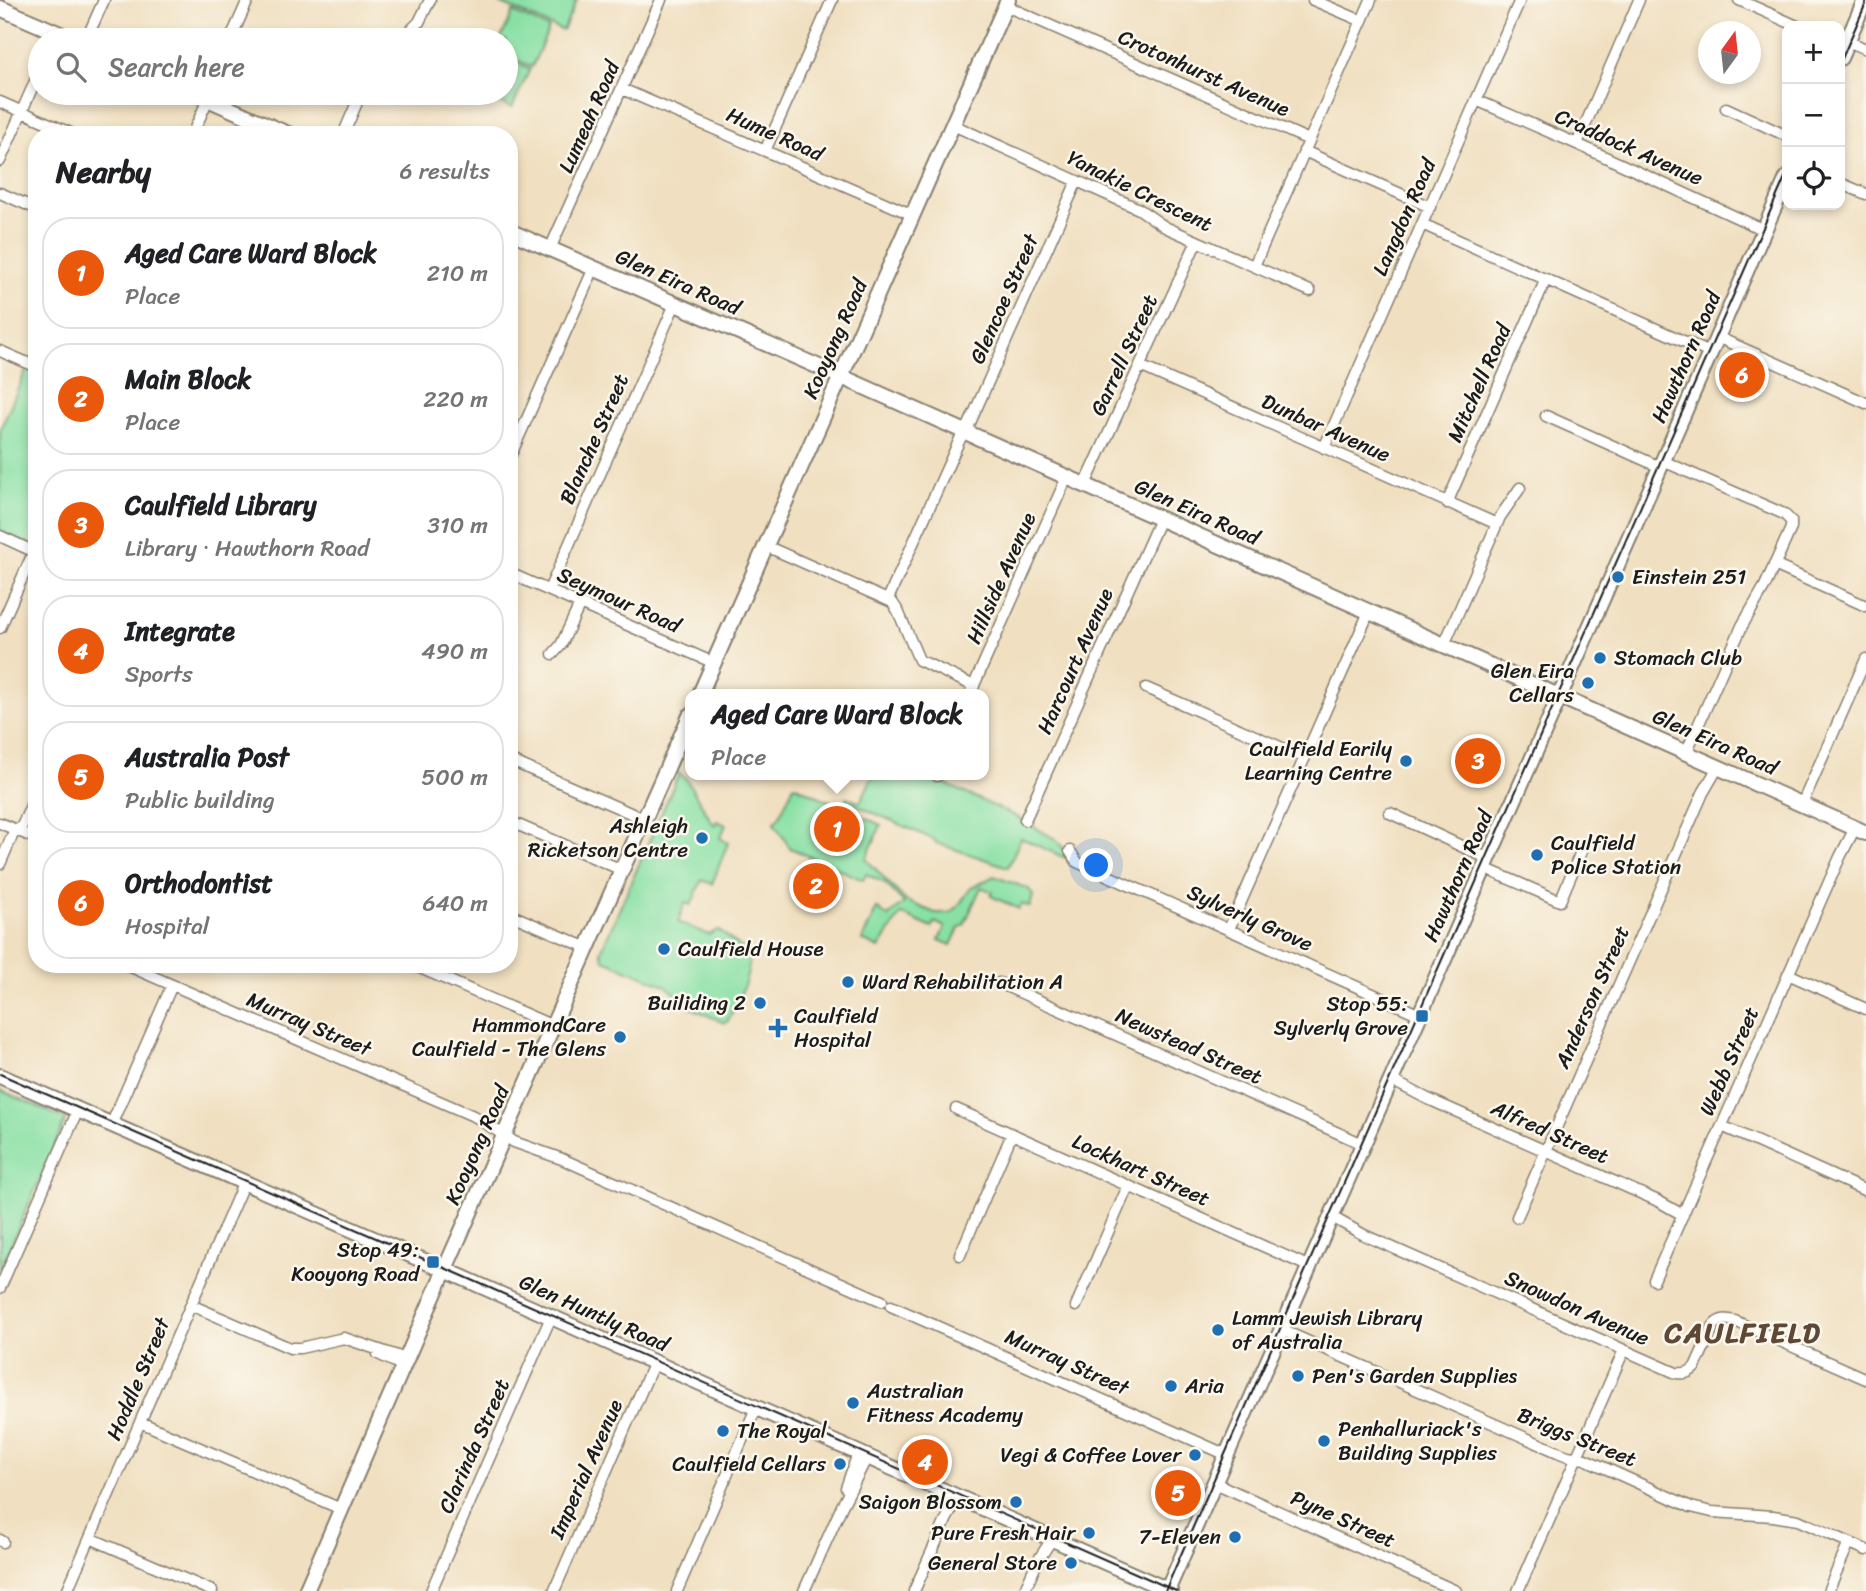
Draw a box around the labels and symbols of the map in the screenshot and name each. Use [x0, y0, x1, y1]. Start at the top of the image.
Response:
street label: Crotonhurst Avenue [1112, 18, 1296, 128]
north arrow [1698, 21, 1761, 84]
street label: Lumeah Road [547, 53, 632, 180]
street label: Hume Road [720, 96, 832, 173]
street label: Craddock Avenue [1549, 97, 1710, 197]
street label: Yanakie Crescent [1061, 139, 1219, 243]
street label: Langdon Road [1361, 150, 1448, 282]
street label: Glencoe Street [958, 226, 1050, 370]
street label: Glen Eira Road [609, 237, 749, 327]
street label: Kooyong Road [792, 271, 879, 405]
street label: Hawthorn Road [1640, 283, 1733, 429]
street label: Garrell Street [1079, 288, 1169, 422]
street label: Mitchell Road [1436, 316, 1523, 449]
pin: 6 [1719, 349, 1765, 401]
street label: Blanche Street [548, 367, 640, 511]
street label: Dunbar Avenue [1255, 383, 1397, 474]
street label: Glen Eira Road [1128, 467, 1268, 557]
street label: Hillside Avenue [955, 506, 1047, 650]
street label: Seymour Road [551, 556, 689, 645]
place label: Einstein 251 [1632, 558, 1746, 596]
marker: Einstein 251 [1610, 569, 1626, 585]
street label: Harcourt Avenue [1026, 582, 1124, 740]
place label: Stomach Club [1614, 639, 1742, 677]
marker: Stomach Club [1592, 650, 1608, 666]
place label: Glen Eira Cellars [1491, 652, 1574, 714]
marker: Glen Eira Cellars [1580, 675, 1596, 691]
street label: Glen Eira Road [1646, 697, 1786, 787]
place label: Caulfield Earily Learning Centre [1245, 730, 1392, 792]
pin: 3 [1455, 735, 1501, 787]
marker: Caulfield Earily Learning Centre [1398, 753, 1414, 769]
street label: Hawthorn Road [1412, 802, 1505, 948]
pin: 1 [814, 803, 860, 855]
place label: Ashleigh Ricketson Centre [528, 807, 688, 869]
place label: Caulfield Police Station [1551, 824, 1681, 886]
marker: Ashleigh Ricketson Centre [694, 830, 710, 846]
marker: Caulfield Police Station [1529, 847, 1545, 863]
your location [1079, 848, 1113, 882]
pin: 2 [793, 860, 839, 912]
street label: Sylverly Grove [1181, 873, 1319, 963]
street label: Anderson Street [1543, 919, 1640, 1076]
place label: Caulfield House [678, 930, 824, 968]
marker: Caulfield House [656, 941, 672, 957]
place label: Ward Rehabilitation A [862, 963, 1063, 1001]
marker: Ward Rehabilitation A [840, 974, 856, 990]
street label: Murray Street [240, 981, 379, 1068]
place label: Builiding 2 [647, 984, 746, 1022]
place label: Stop 55: Sylverly Grove [1274, 985, 1408, 1047]
marker: Builiding 2 [752, 995, 768, 1011]
place label: Caulfield Hospital [794, 997, 880, 1059]
street label: Newstead Street [1109, 997, 1269, 1095]
street label: Webb Street [1688, 1000, 1770, 1122]
place label: HammondCare Caulfield - The Glens [412, 1006, 606, 1068]
marker: Stop 55: Sylverly Grove [1414, 1008, 1430, 1024]
marker: Caulfield Hospital [768, 1018, 788, 1038]
marker: HammondCare Caulfield - The Glens [612, 1029, 628, 1045]
street label: Kooyong Road [434, 1077, 521, 1211]
street label: Alfred Street [1484, 1089, 1615, 1175]
street label: Lockhart Street [1066, 1123, 1216, 1217]
place label: Stop 49: Kooyong Road [291, 1231, 421, 1293]
marker: Stop 49: Kooyong Road [425, 1254, 441, 1270]
street label: Snowdon Avenue [1498, 1259, 1656, 1357]
street label: Glen Huntly Road [513, 1263, 677, 1364]
place label: Lamm Jewish Library of Australia [1232, 1299, 1423, 1361]
district label: CAULFIELD [1664, 1308, 1821, 1357]
street label: Hoddle Street [95, 1310, 182, 1446]
street label: Murray Street [999, 1318, 1137, 1407]
marker: Lamm Jewish Library of Australia [1210, 1322, 1226, 1338]
place label: Pen's Garden Supplies [1312, 1357, 1518, 1395]
place label: Aria [1184, 1367, 1224, 1405]
marker: Pen's Garden Supplies [1290, 1368, 1306, 1384]
street label: Clarinda Street [427, 1372, 521, 1520]
place label: Australian Fitness Academy [866, 1372, 1023, 1434]
marker: Aria [1163, 1378, 1179, 1394]
street label: Imperial Avenue [538, 1393, 634, 1546]
marker: Australian Fitness Academy [845, 1395, 861, 1411]
street label: Briggs Street [1512, 1396, 1642, 1478]
place label: Penhalluriack's Building Supplies [1338, 1410, 1497, 1472]
place label: The Royal [737, 1412, 828, 1450]
marker: The Royal [715, 1423, 731, 1439]
marker: Penhalluriack's Building Supplies [1316, 1433, 1332, 1449]
pin: 4 [902, 1436, 948, 1488]
place label: Vegi & Coffee Lover [1000, 1436, 1182, 1474]
place label: Caulfield Cellars [672, 1445, 826, 1483]
marker: Vegi & Coffee Lover [1187, 1447, 1203, 1463]
marker: Caulfield Cellars [832, 1456, 848, 1472]
pin: 5 [1155, 1467, 1201, 1519]
street label: Pyne Street [1284, 1479, 1402, 1559]
place label: Saigon Blossom [859, 1483, 1002, 1521]
marker: Saigon Blossom [1008, 1494, 1024, 1510]
place label: Pure Fresh Hair [931, 1514, 1076, 1552]
place label: 7-Eleven [1139, 1518, 1221, 1556]
marker: Pure Fresh Hair [1081, 1525, 1097, 1541]
marker: 7-Eleven [1227, 1529, 1243, 1545]
place label: General Store [928, 1544, 1057, 1582]
marker: General Store [1063, 1555, 1079, 1571]

